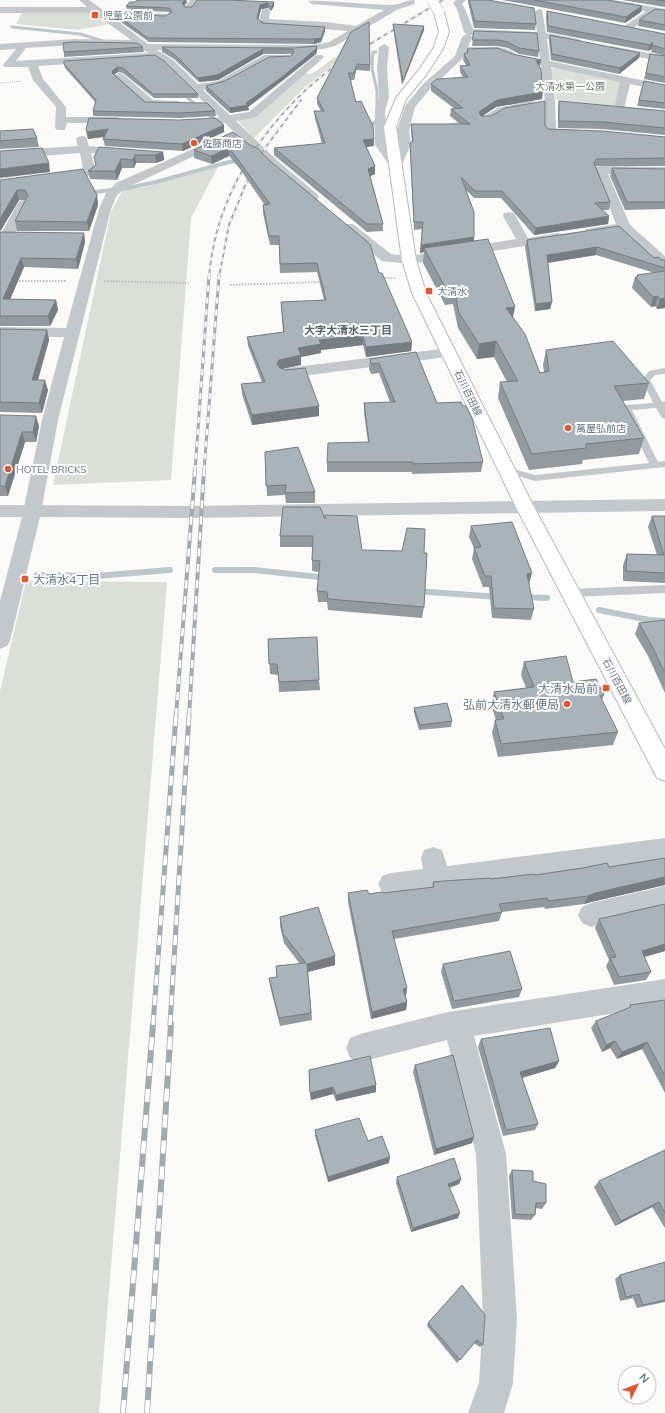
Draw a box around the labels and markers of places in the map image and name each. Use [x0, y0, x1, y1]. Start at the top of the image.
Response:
place label: 児童公園前 [103, 9, 153, 22]
marker: 児童公園前 [90, 10, 100, 20]
place label: 佐藤商店 [202, 137, 242, 150]
marker: 佐藤商店 [189, 138, 199, 148]
place label: 大清水 [437, 285, 467, 298]
marker: 大清水 [424, 286, 434, 296]
place label: 萬屋弘前店 [576, 422, 626, 435]
marker: 萬屋弘前店 [563, 423, 573, 433]
place label: HOTEL BRICKS [16, 463, 86, 476]
marker: HOTEL BRICKS [3, 464, 13, 474]
place label: 大清水4丁目 [33, 572, 100, 587]
marker: 大清水4丁目 [20, 574, 30, 584]
place label: 大清水局前 [538, 681, 598, 696]
marker: 大清水局前 [601, 683, 611, 693]
place label: 弘前大清水郵便局 [463, 697, 559, 712]
marker: 弘前大清水郵便局 [562, 699, 572, 709]

